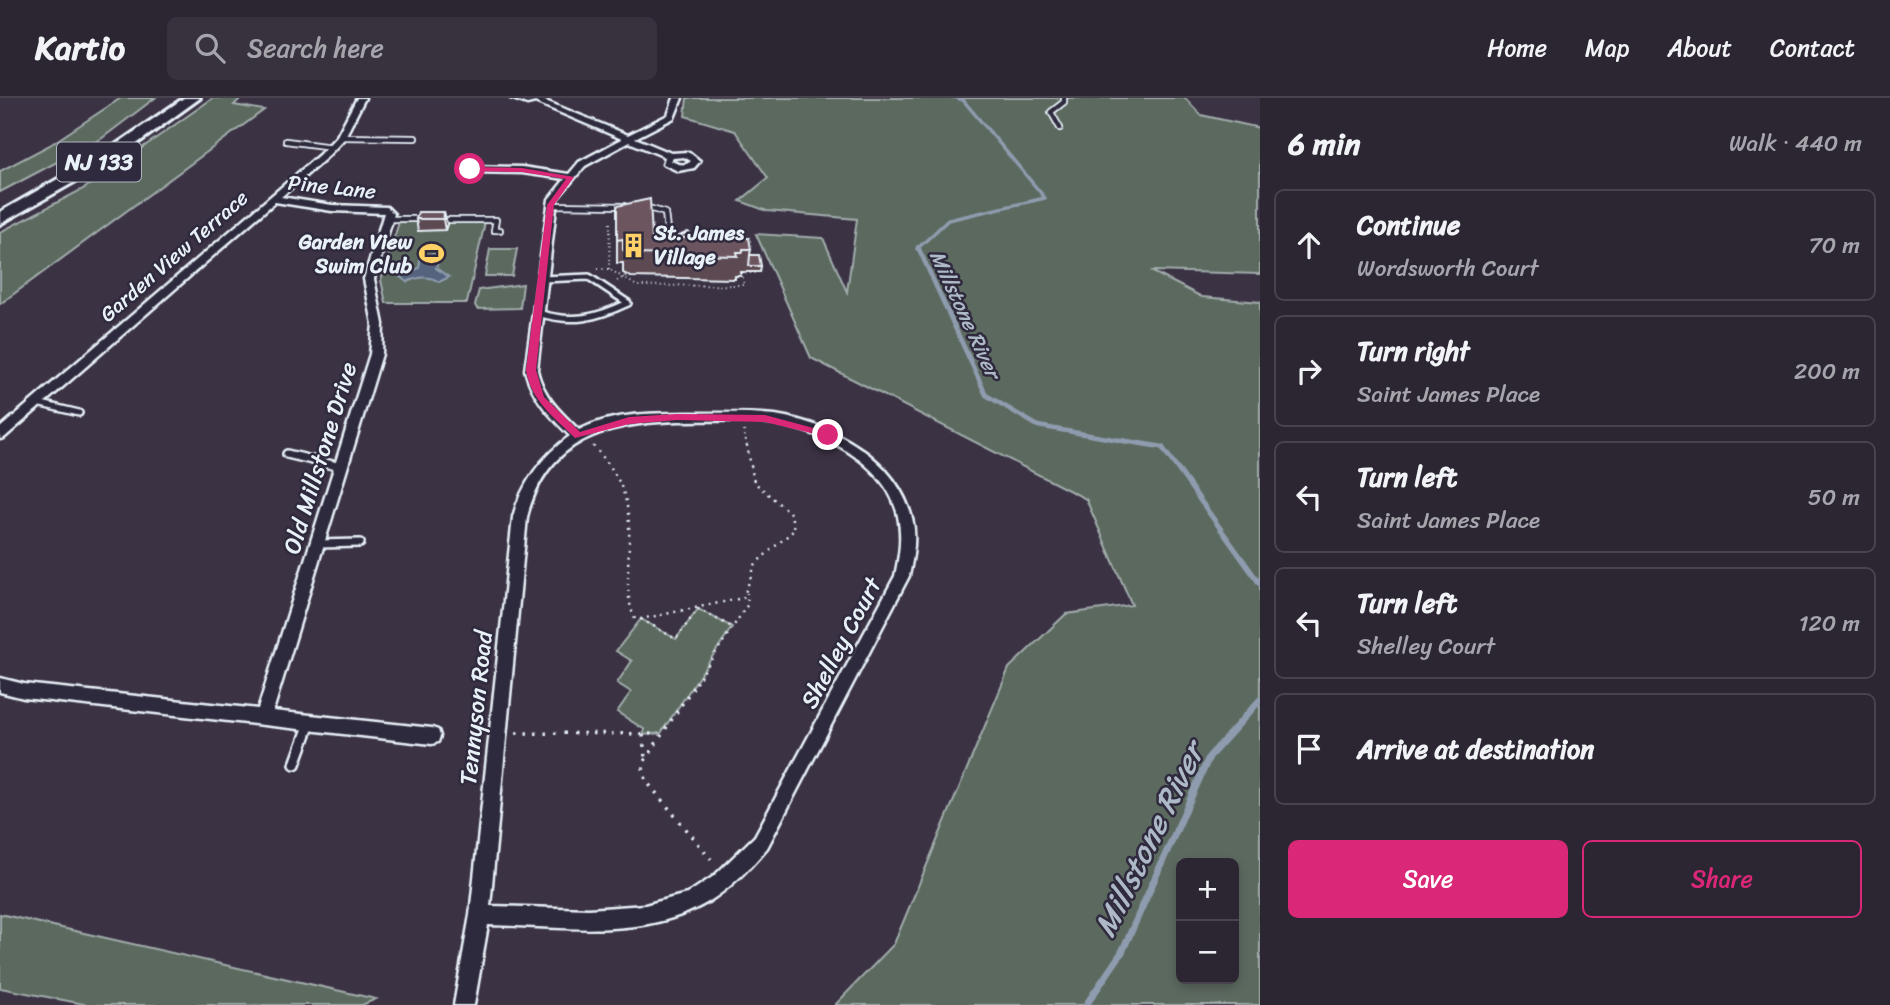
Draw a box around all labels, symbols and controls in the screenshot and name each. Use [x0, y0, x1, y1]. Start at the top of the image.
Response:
search box [167, 17, 657, 80]
text: Kartio [35, 19, 125, 77]
text: Search here [247, 25, 384, 71]
text: Home [1487, 27, 1547, 69]
text: Map [1585, 27, 1629, 69]
text: About [1667, 27, 1732, 69]
text: Contact [1770, 27, 1855, 69]
icon: search [191, 29, 229, 67]
text: 6 min [1288, 117, 1360, 171]
text: Walk · 440 m [1729, 123, 1862, 164]
road number: NJ 133 [57, 142, 141, 181]
route start [454, 153, 485, 184]
street label: Pine Lane [286, 163, 378, 211]
street label: Garden View Terrace [91, 180, 257, 332]
text: Continue [1357, 202, 1460, 248]
place label: St. James Village [653, 214, 744, 276]
place label: Garden View Swim Club [298, 223, 413, 285]
text: 70 m [1809, 225, 1860, 266]
icon: ahead [1290, 226, 1328, 264]
building icon: St. James Village [620, 231, 648, 259]
sports icon: Garden View Swim Club [418, 240, 446, 268]
water label: Millstone River [919, 243, 1013, 389]
text: Wordsworth Court [1357, 248, 1538, 289]
text: Turn right [1357, 328, 1470, 374]
text: 200 m [1794, 351, 1860, 392]
icon: right [1290, 352, 1328, 390]
street label: Old Millstone Drive [271, 357, 369, 559]
text: Saint James Place [1357, 374, 1540, 415]
route end [812, 419, 843, 450]
text: Turn left [1357, 454, 1457, 500]
text: 50 m [1808, 477, 1860, 518]
icon: left [1290, 478, 1328, 516]
text: Saint James Place [1357, 500, 1540, 541]
street label: Shelley Court [789, 568, 894, 716]
text: Turn left [1357, 580, 1457, 626]
text: 120 m [1799, 603, 1860, 644]
icon: left [1290, 604, 1328, 642]
text: Shelley Court [1357, 626, 1495, 667]
street label: Tennyson Road [447, 627, 505, 787]
text: Arrive at destination [1357, 726, 1594, 772]
water label: Millstone River [1077, 728, 1223, 947]
icon: arrive [1290, 730, 1328, 768]
button: Save [1288, 840, 1568, 918]
button: Share [1582, 840, 1862, 918]
map controls [1176, 858, 1239, 984]
button: + [1176, 858, 1239, 921]
button: − [1176, 921, 1239, 984]

